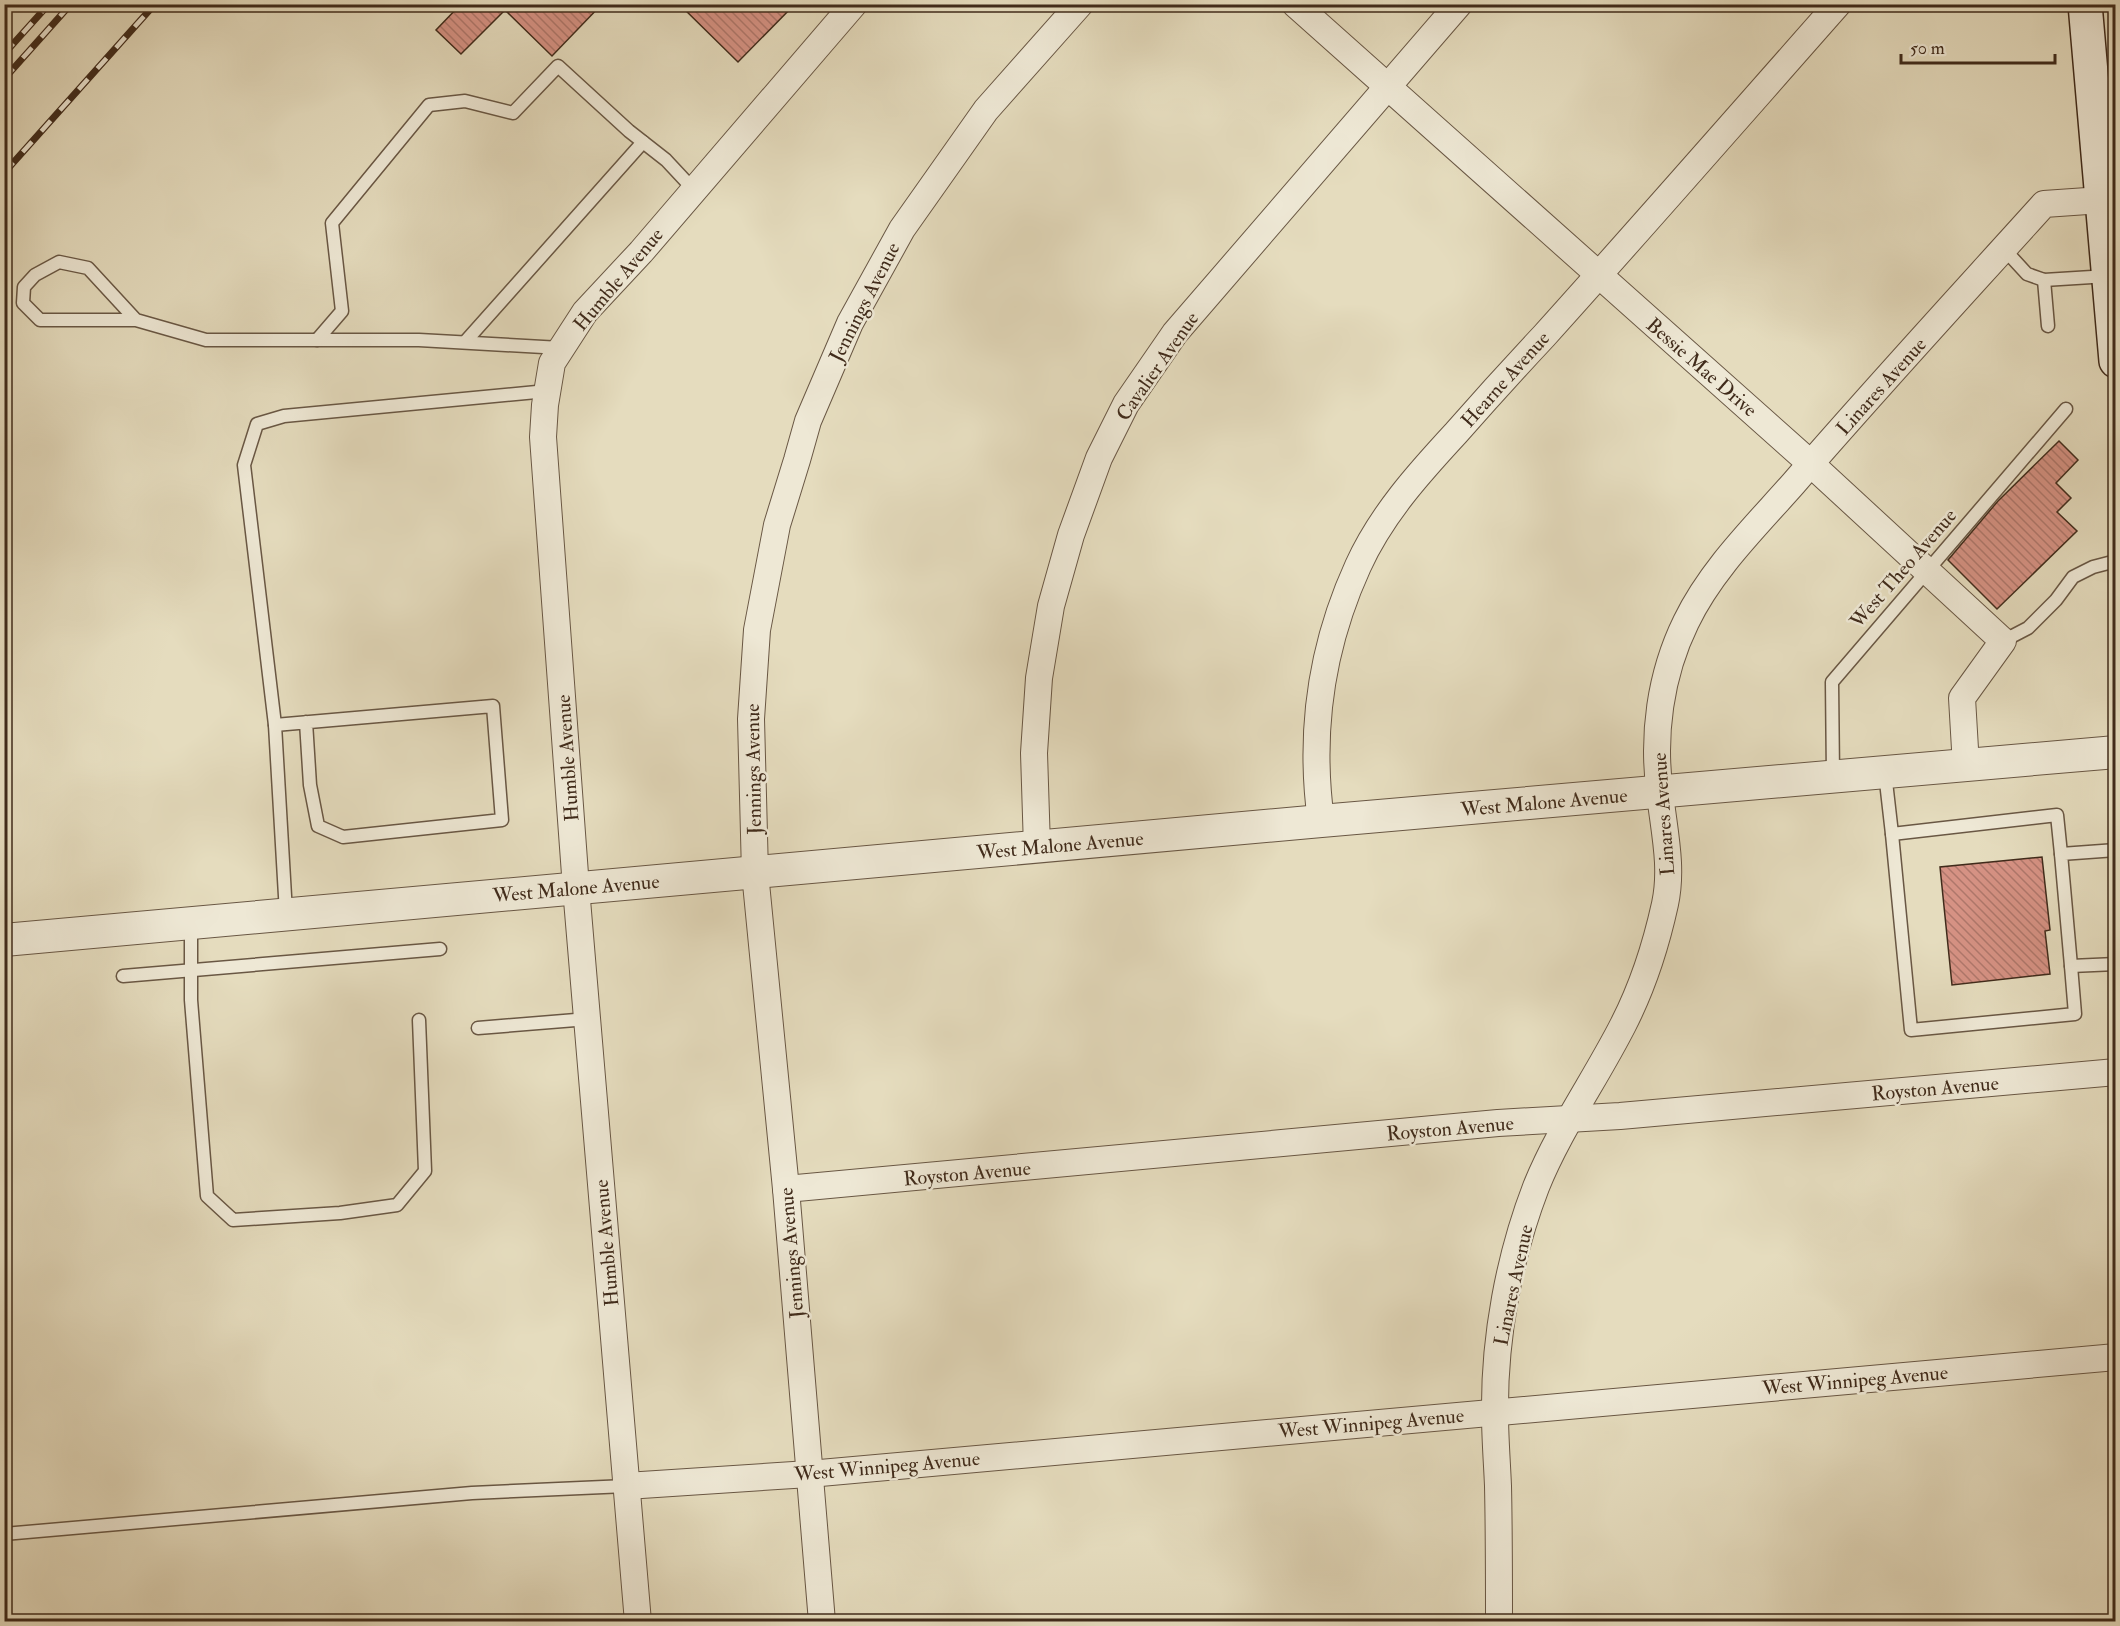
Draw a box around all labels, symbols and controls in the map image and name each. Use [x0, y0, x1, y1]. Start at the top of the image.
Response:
scale bar [1901, 27, 2056, 65]
text: 50 m [1910, 37, 1945, 60]
street label: Humble Avenue [568, 223, 669, 336]
street label: Jennings Avenue [823, 238, 905, 367]
street label: Cavalier Avenue [1111, 307, 1204, 426]
street label: Bessie Mae Drive [1641, 312, 1762, 422]
street label: Hearne Avenue [1456, 326, 1555, 433]
street label: Linares Avenue [1831, 332, 1932, 440]
street label: West Theo Avenue [1844, 504, 1962, 634]
street label: Humble Avenue [551, 694, 584, 822]
street label: Jennings Avenue [740, 703, 767, 836]
street label: Linares Avenue [1647, 752, 1680, 876]
street label: West Malone Avenue [1459, 783, 1628, 822]
street label: West Malone Avenue [975, 826, 1144, 865]
street label: West Malone Avenue [491, 869, 660, 908]
street label: Royston Avenue [1870, 1070, 2000, 1107]
street label: Royston Avenue [1385, 1110, 1515, 1147]
street label: Royston Avenue [902, 1155, 1032, 1192]
street label: Humble Avenue [589, 1179, 624, 1307]
street label: Jennings Avenue [773, 1187, 810, 1320]
street label: Linares Avenue [1488, 1222, 1539, 1348]
street label: West Winnipeg Avenue [1760, 1360, 1949, 1402]
street label: West Winnipeg Avenue [1276, 1403, 1465, 1445]
street label: West Winnipeg Avenue [792, 1446, 981, 1488]

